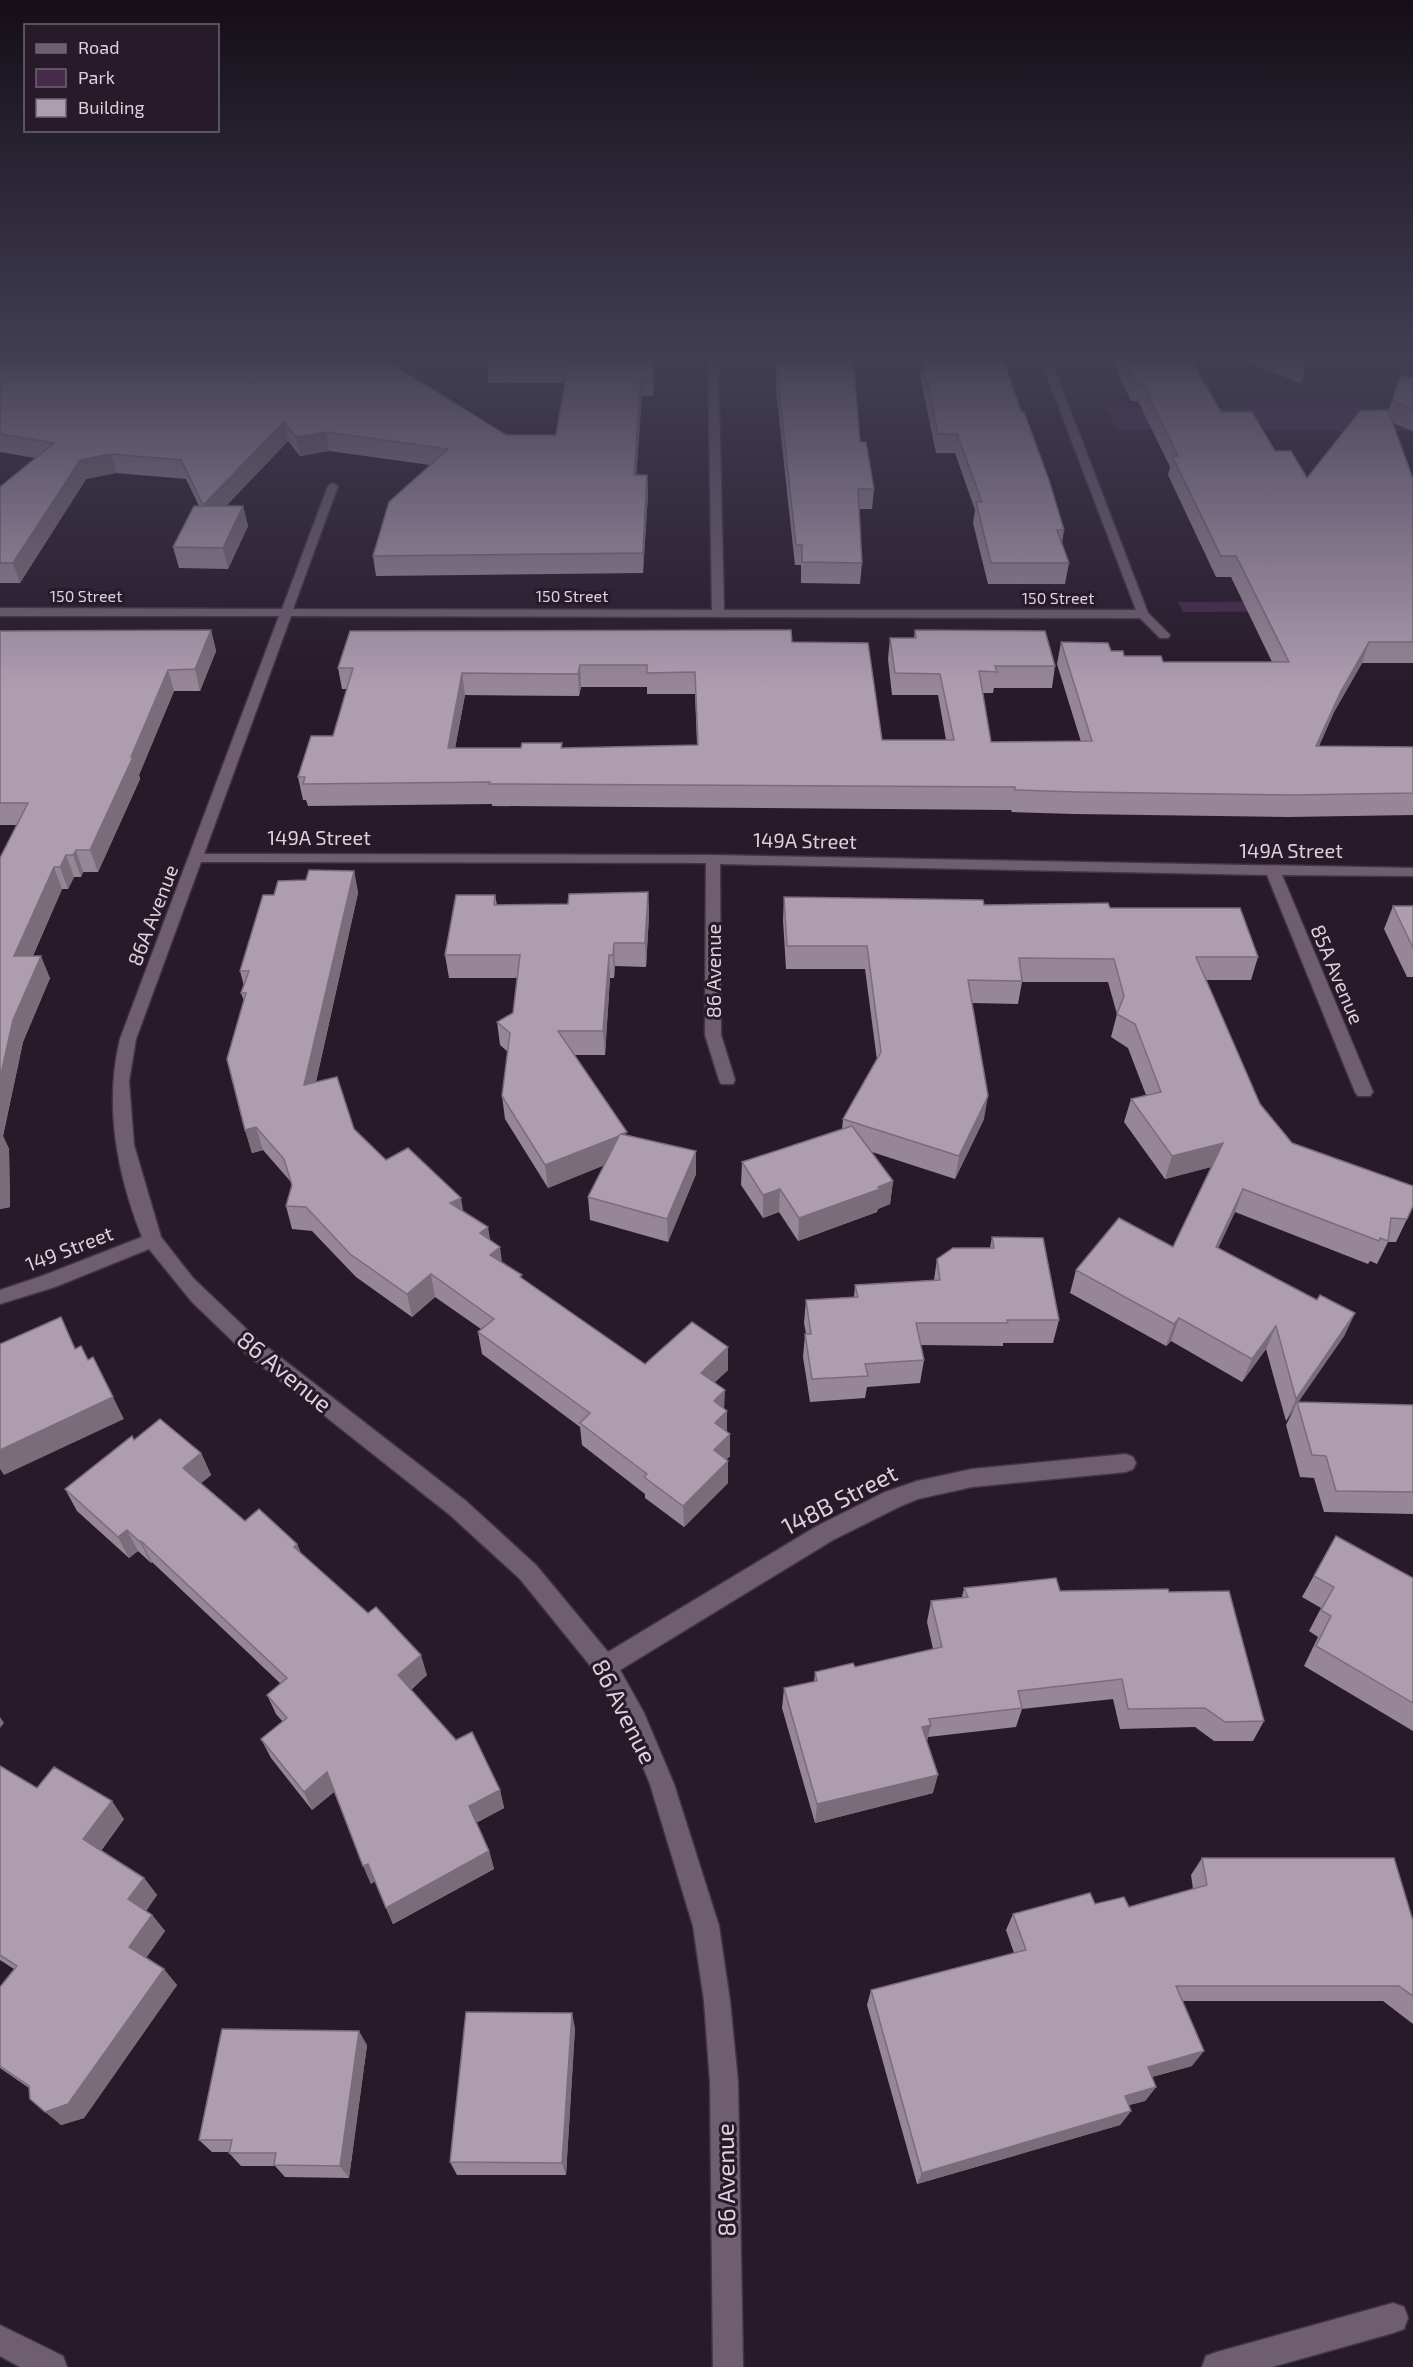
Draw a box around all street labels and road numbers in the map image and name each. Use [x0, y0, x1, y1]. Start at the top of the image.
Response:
street label: 150 Street [50, 586, 122, 605]
street label: 150 Street [536, 586, 608, 605]
street label: 150 Street [1022, 588, 1094, 607]
street label: 149A Street [267, 825, 371, 849]
street label: 149A Street [753, 827, 857, 853]
street label: 149A Street [1239, 838, 1343, 862]
street label: 86A Avenue [122, 861, 182, 969]
street label: 85A Avenue [1306, 921, 1370, 1027]
street label: 86 Avenue [701, 924, 725, 1018]
street label: 149 Street [22, 1220, 116, 1276]
street label: 86 Avenue [232, 1324, 338, 1418]
street label: 148B Street [776, 1458, 902, 1540]
street label: 86 Avenue [586, 1654, 664, 1768]
street label: 86 Avenue [710, 2123, 740, 2237]

